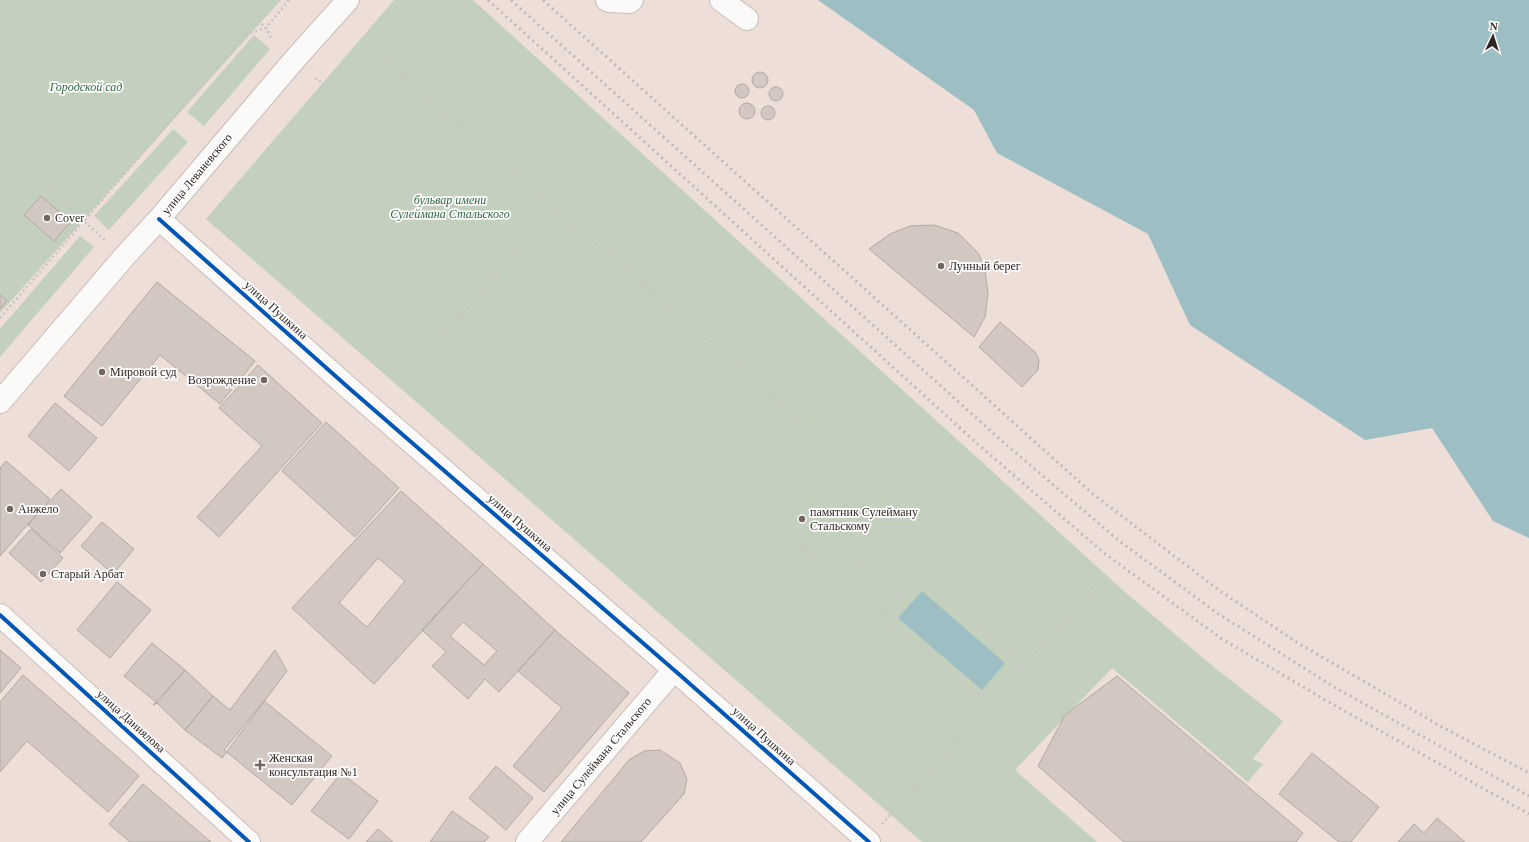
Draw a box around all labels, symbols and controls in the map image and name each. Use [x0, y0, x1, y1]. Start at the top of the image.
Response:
north arrow [1473, 16, 1513, 56]
text: N [1489, 20, 1498, 32]
park label: Городской сад [49, 80, 122, 94]
street label: улица Леваневского [159, 131, 235, 217]
park label: бульвар имени Сулеймана Стальского [390, 193, 510, 221]
place label: Cover [55, 211, 84, 225]
marker: Cover [42, 213, 52, 223]
place label: Лунный берег [949, 259, 1021, 273]
marker: Лунный берег [936, 261, 946, 271]
street label: улица Пушкина [241, 278, 311, 343]
place label: Мировой суд [110, 365, 177, 379]
marker: Мировой суд [97, 367, 107, 377]
place label: Возрождение [188, 373, 256, 387]
marker: Возрождение [259, 375, 269, 385]
street label: улица Пушкина [485, 491, 555, 555]
place label: Анжело [18, 502, 59, 516]
marker: Анжело [5, 504, 15, 514]
place label: памятник Сулейману Стальскому [810, 505, 918, 533]
marker: памятник Сулейману Стальскому [797, 514, 807, 524]
place label: Старый Арбат [51, 567, 125, 581]
marker: Старый Арбат [38, 569, 48, 579]
street label: улица Даниялова [94, 687, 169, 756]
street label: улица Сулеймана Стальского [548, 695, 654, 817]
street label: улица Пушкина [729, 704, 799, 769]
place label: Женская консультация №1 [269, 751, 358, 779]
marker: Женская консультация №1 [254, 759, 266, 771]

